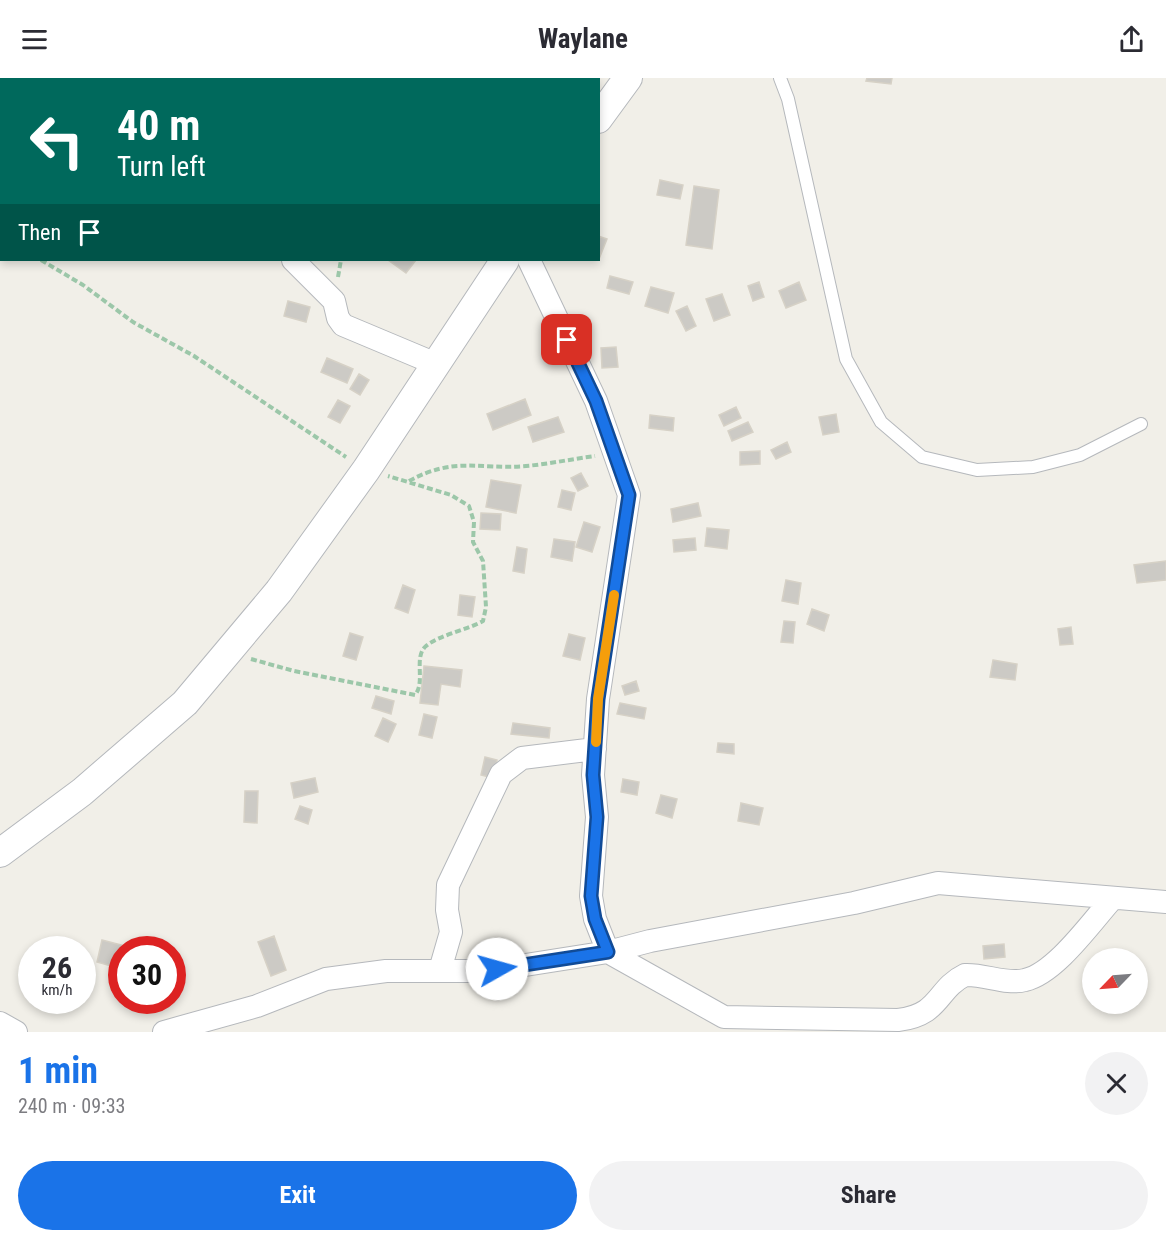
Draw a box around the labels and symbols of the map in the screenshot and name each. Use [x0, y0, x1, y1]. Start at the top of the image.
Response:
pin [541, 314, 592, 365]
speed limit sign: 30 [108, 936, 186, 1014]
position arrow [465, 937, 529, 1001]
north arrow [1082, 948, 1148, 1014]

